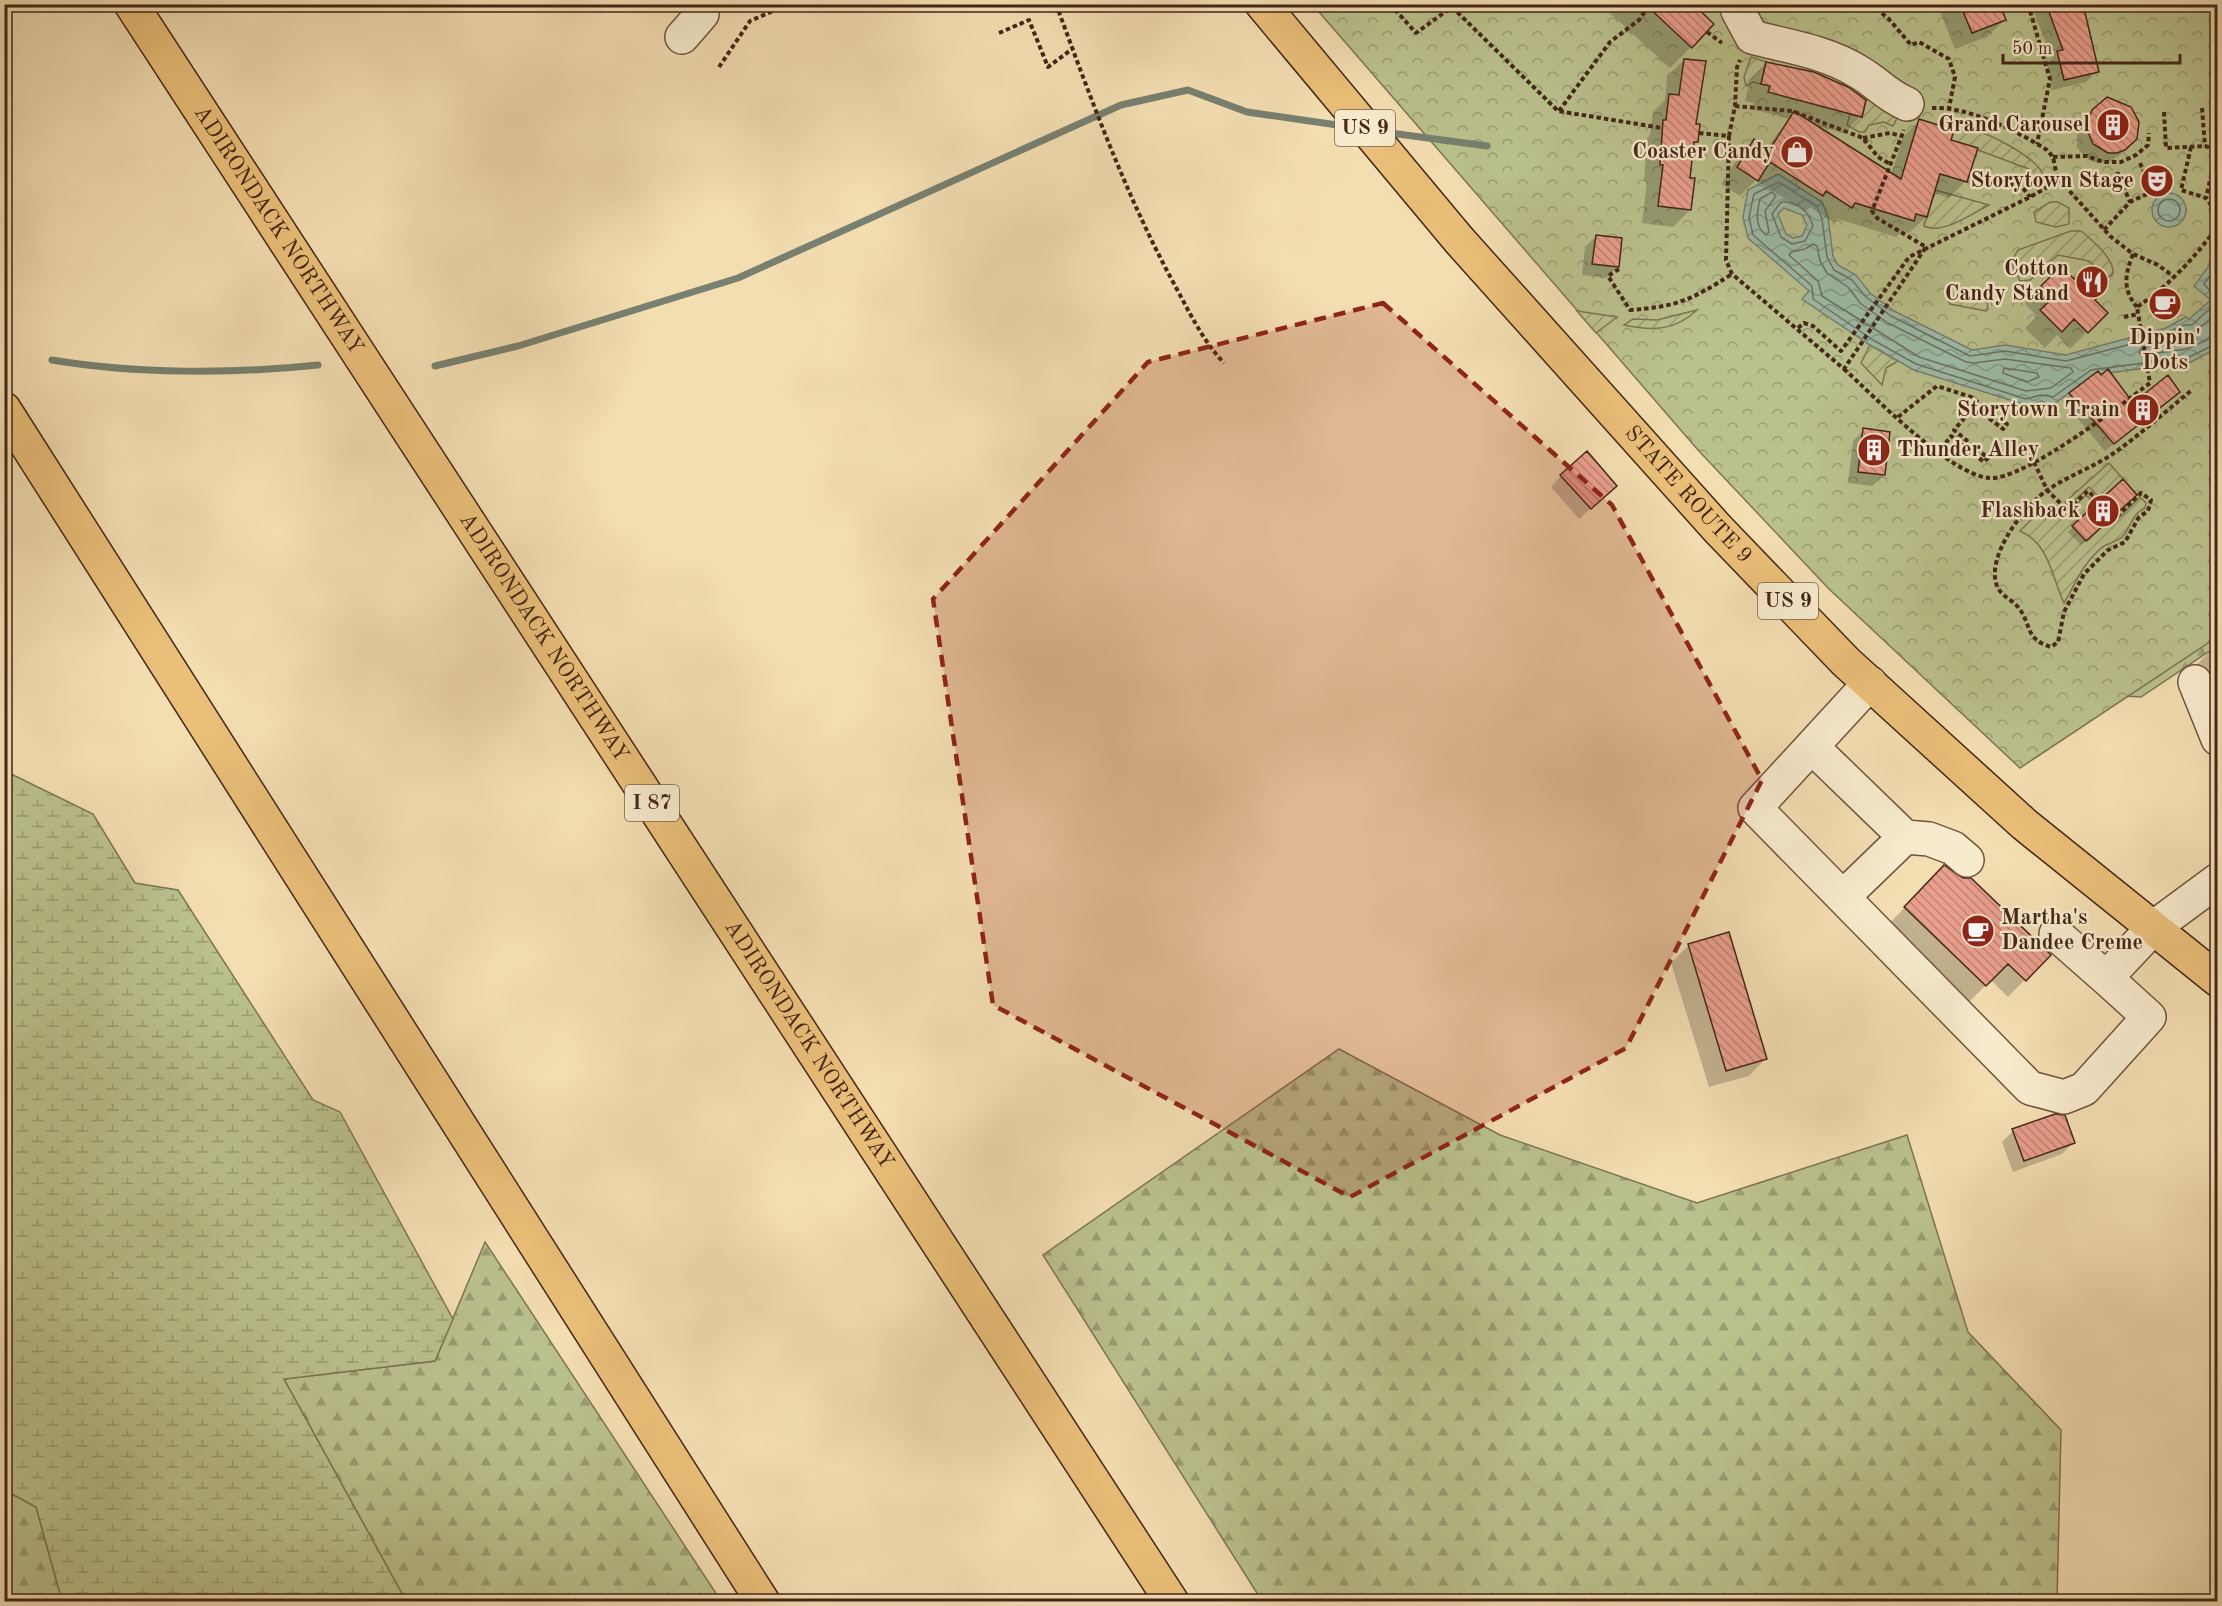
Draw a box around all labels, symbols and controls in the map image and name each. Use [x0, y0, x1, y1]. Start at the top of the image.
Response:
scale bar [2003, 27, 2180, 65]
text: 50 m [2012, 40, 2052, 58]
street label: ADIRONDACK NORTHWAY [190, 102, 367, 358]
building icon: Grand Carousel [2095, 107, 2131, 143]
road number: US 9 [1335, 110, 1395, 146]
place label: Grand Carousel [1938, 114, 2090, 136]
shop icon: Coaster Candy [1779, 134, 1815, 170]
place label: Coaster Candy [1632, 141, 1774, 163]
theatre icon: Storytown Stage [2139, 163, 2175, 199]
place label: Storytown Stage [1971, 170, 2134, 192]
place label: Cotton Candy Stand [1945, 258, 2069, 305]
restaurant icon: Cotton Candy Stand [2074, 264, 2110, 300]
cafe icon: Dippin' Dots [2147, 286, 2183, 322]
place label: Dippin' Dots [2129, 327, 2201, 374]
building icon: Storytown Train [2125, 392, 2161, 428]
place label: Storytown Train [1957, 399, 2120, 421]
street label: STATE ROUTE 9 [1620, 422, 1756, 568]
building icon: Thunder Alley [1856, 432, 1892, 468]
place label: Thunder Alley [1897, 439, 2039, 461]
building icon: Flashback [2085, 493, 2121, 529]
place label: Flashback [1980, 500, 2080, 522]
street label: ADIRONDACK NORTHWAY [455, 509, 632, 766]
road number: US 9 [1758, 583, 1818, 619]
road number: I 87 [625, 785, 679, 821]
place label: Martha's Dandee Creme [2001, 907, 2143, 954]
cafe icon: Martha's Dandee Creme [1960, 913, 1996, 949]
street label: ADIRONDACK NORTHWAY [720, 916, 898, 1173]

